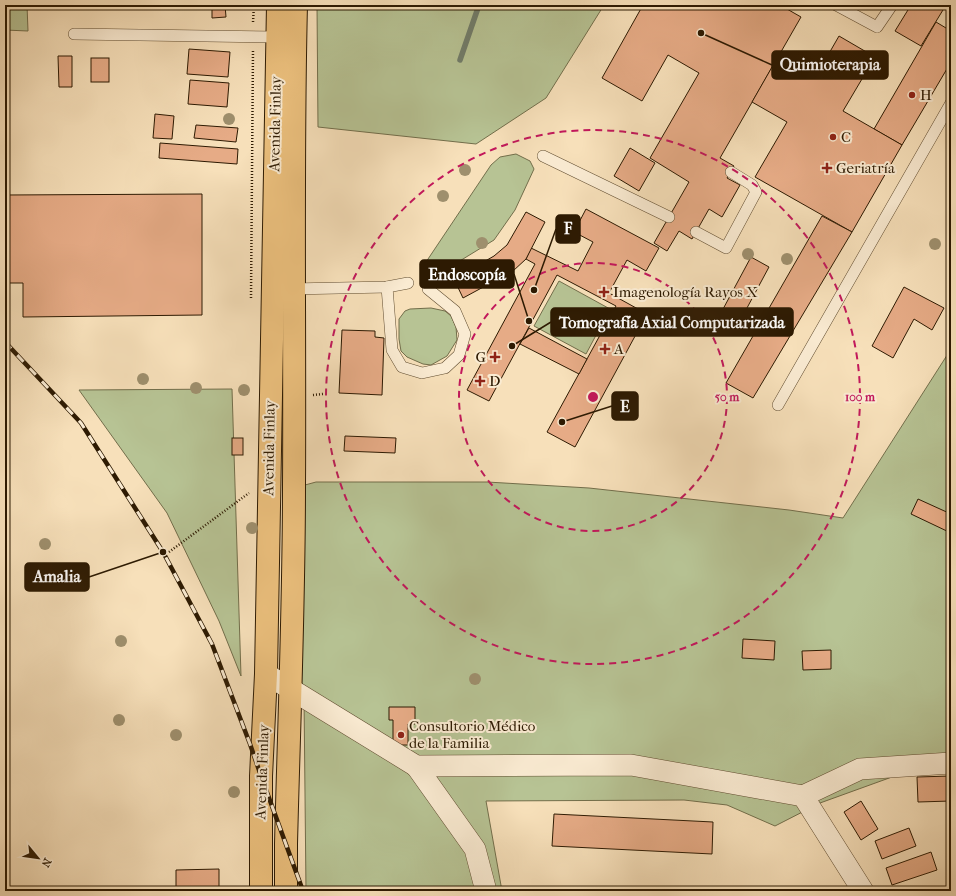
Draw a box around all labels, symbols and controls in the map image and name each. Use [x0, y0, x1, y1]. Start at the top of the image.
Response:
callout: Quimioterapia [772, 51, 888, 79]
text: Quimioterapia [780, 55, 881, 75]
street label: Avenida Finlay [265, 75, 285, 173]
place label: H [920, 86, 932, 104]
marker: H [907, 90, 917, 100]
place label: C [841, 128, 851, 146]
marker: C [828, 132, 838, 142]
place label: Geriatría [836, 159, 896, 177]
marker: Geriatría [821, 162, 833, 174]
callout: F [556, 215, 580, 243]
text: F [563, 219, 573, 238]
callout: Endoscopía [420, 260, 514, 288]
text: Endoscopía [428, 265, 506, 285]
place label: Imagenología Rayos X [613, 283, 758, 301]
marker: Imagenología Rayos X [598, 286, 610, 298]
callout: Tomografía Axial Computarizada [551, 308, 793, 336]
text: Tomografía Axial Computarizada [558, 313, 786, 333]
place label: A [613, 340, 624, 358]
marker: A [599, 343, 611, 355]
place label: G [475, 348, 486, 366]
marker: G [489, 351, 501, 363]
place label: D [489, 372, 500, 390]
marker: D [474, 375, 486, 387]
centre of rings [586, 390, 600, 404]
text: 50 m [715, 390, 740, 404]
text: 100 m [845, 390, 876, 404]
callout: E [612, 392, 638, 420]
text: E [620, 397, 630, 416]
street label: Avenida Finlay [259, 399, 279, 497]
callout: Amalia [25, 563, 89, 591]
text: Amalia [32, 567, 81, 586]
place label: Consultorio Médico de la Familia [409, 717, 536, 752]
street label: Avenida Finlay [251, 723, 273, 821]
marker: Consultorio Médico de la Familia [396, 730, 406, 740]
north arrow [18, 838, 58, 878]
text: N [38, 856, 54, 870]

